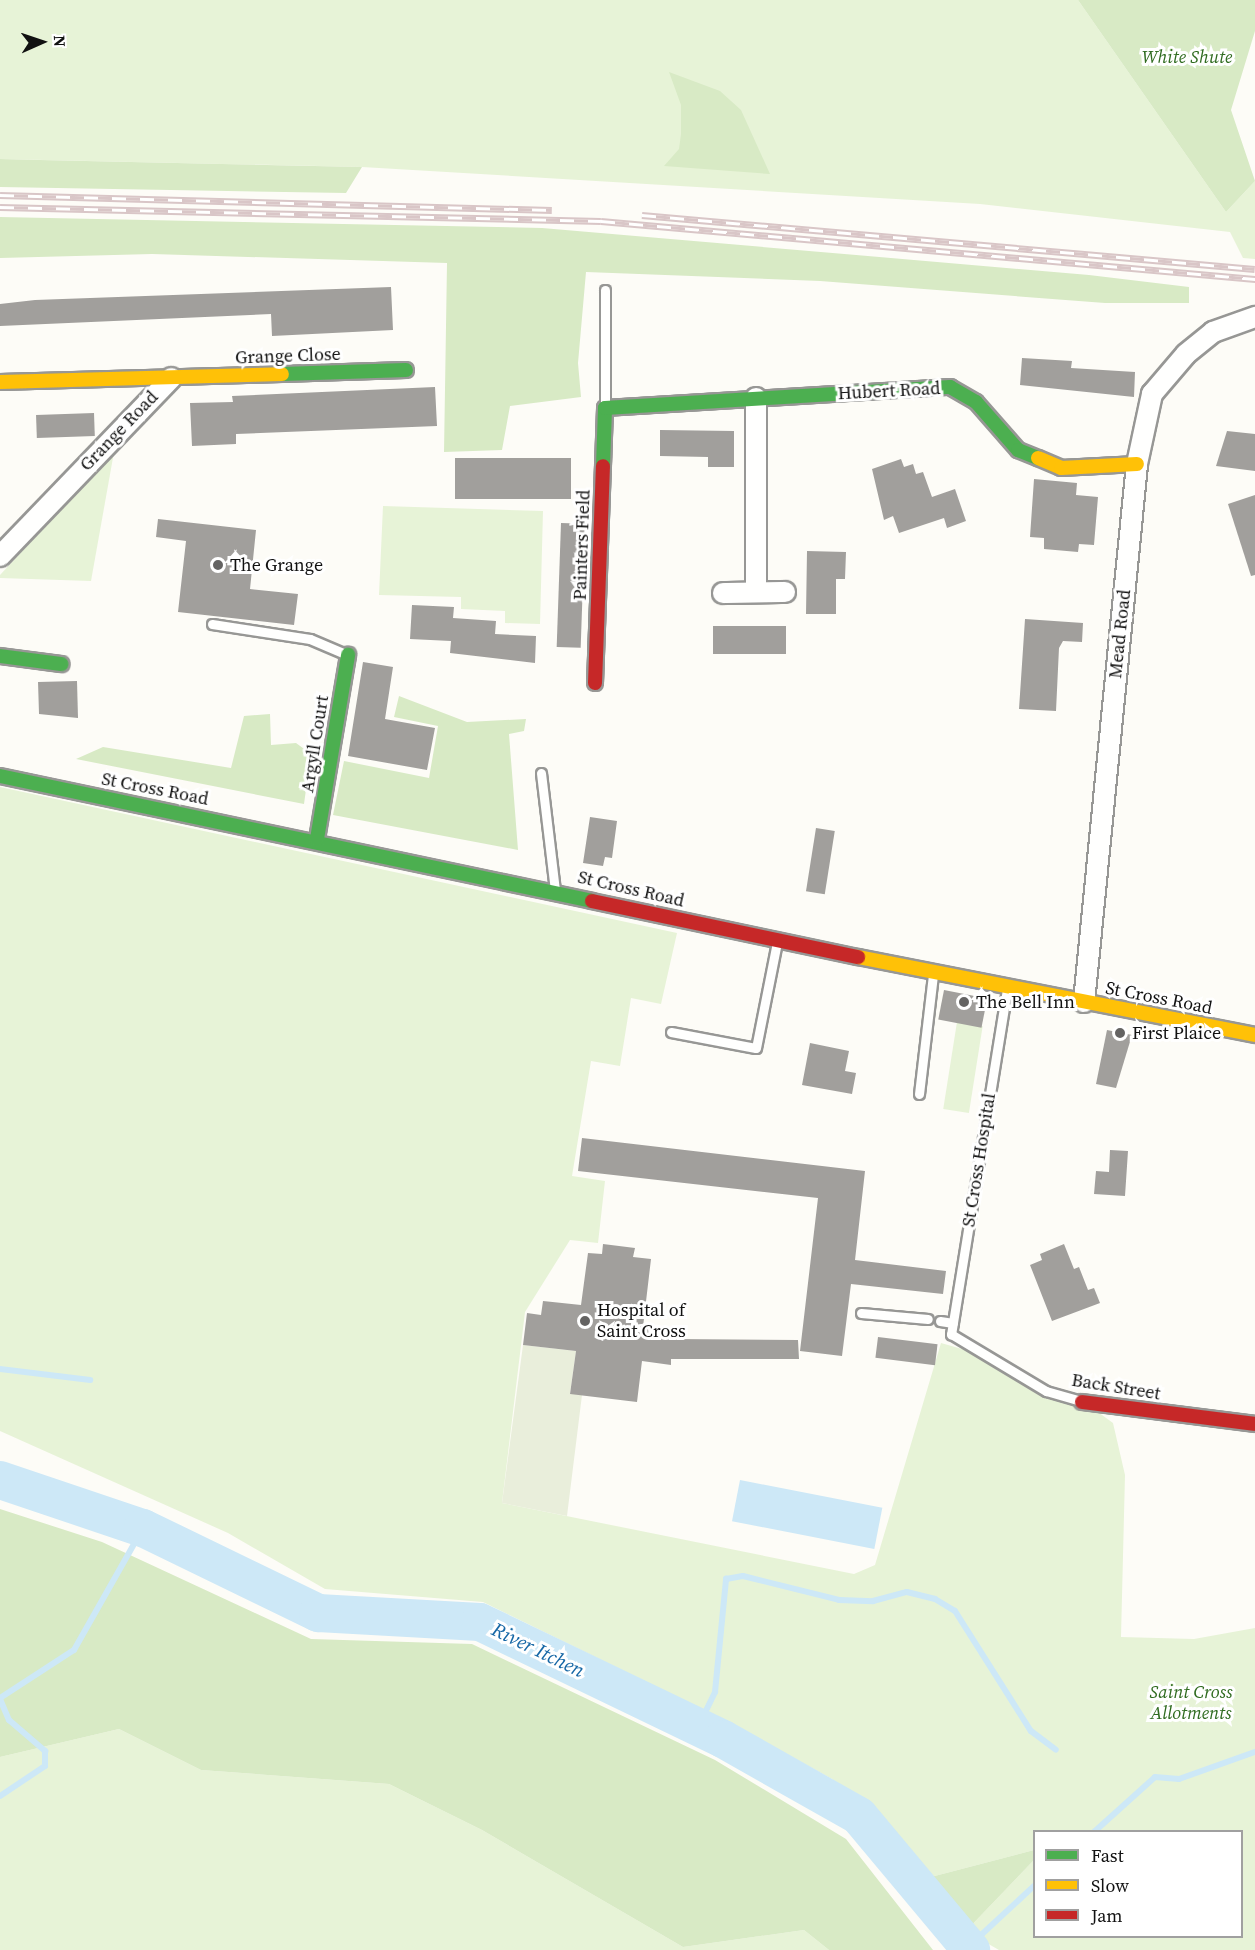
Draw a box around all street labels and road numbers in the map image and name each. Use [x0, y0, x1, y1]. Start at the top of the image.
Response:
street label: Grange Close [235, 343, 341, 369]
street label: Hubert Road [837, 378, 941, 404]
street label: Grange Road [75, 386, 163, 476]
street label: Painters Field [569, 489, 595, 601]
street label: Mead Road [1105, 589, 1135, 679]
street label: Argyll Court [297, 694, 333, 794]
street label: St Cross Road [100, 768, 210, 810]
street label: St Cross Road [576, 866, 686, 912]
street label: St Cross Road [1104, 977, 1214, 1019]
street label: St Cross Hospital [958, 1092, 1000, 1228]
street label: Back Street [1070, 1369, 1162, 1405]

